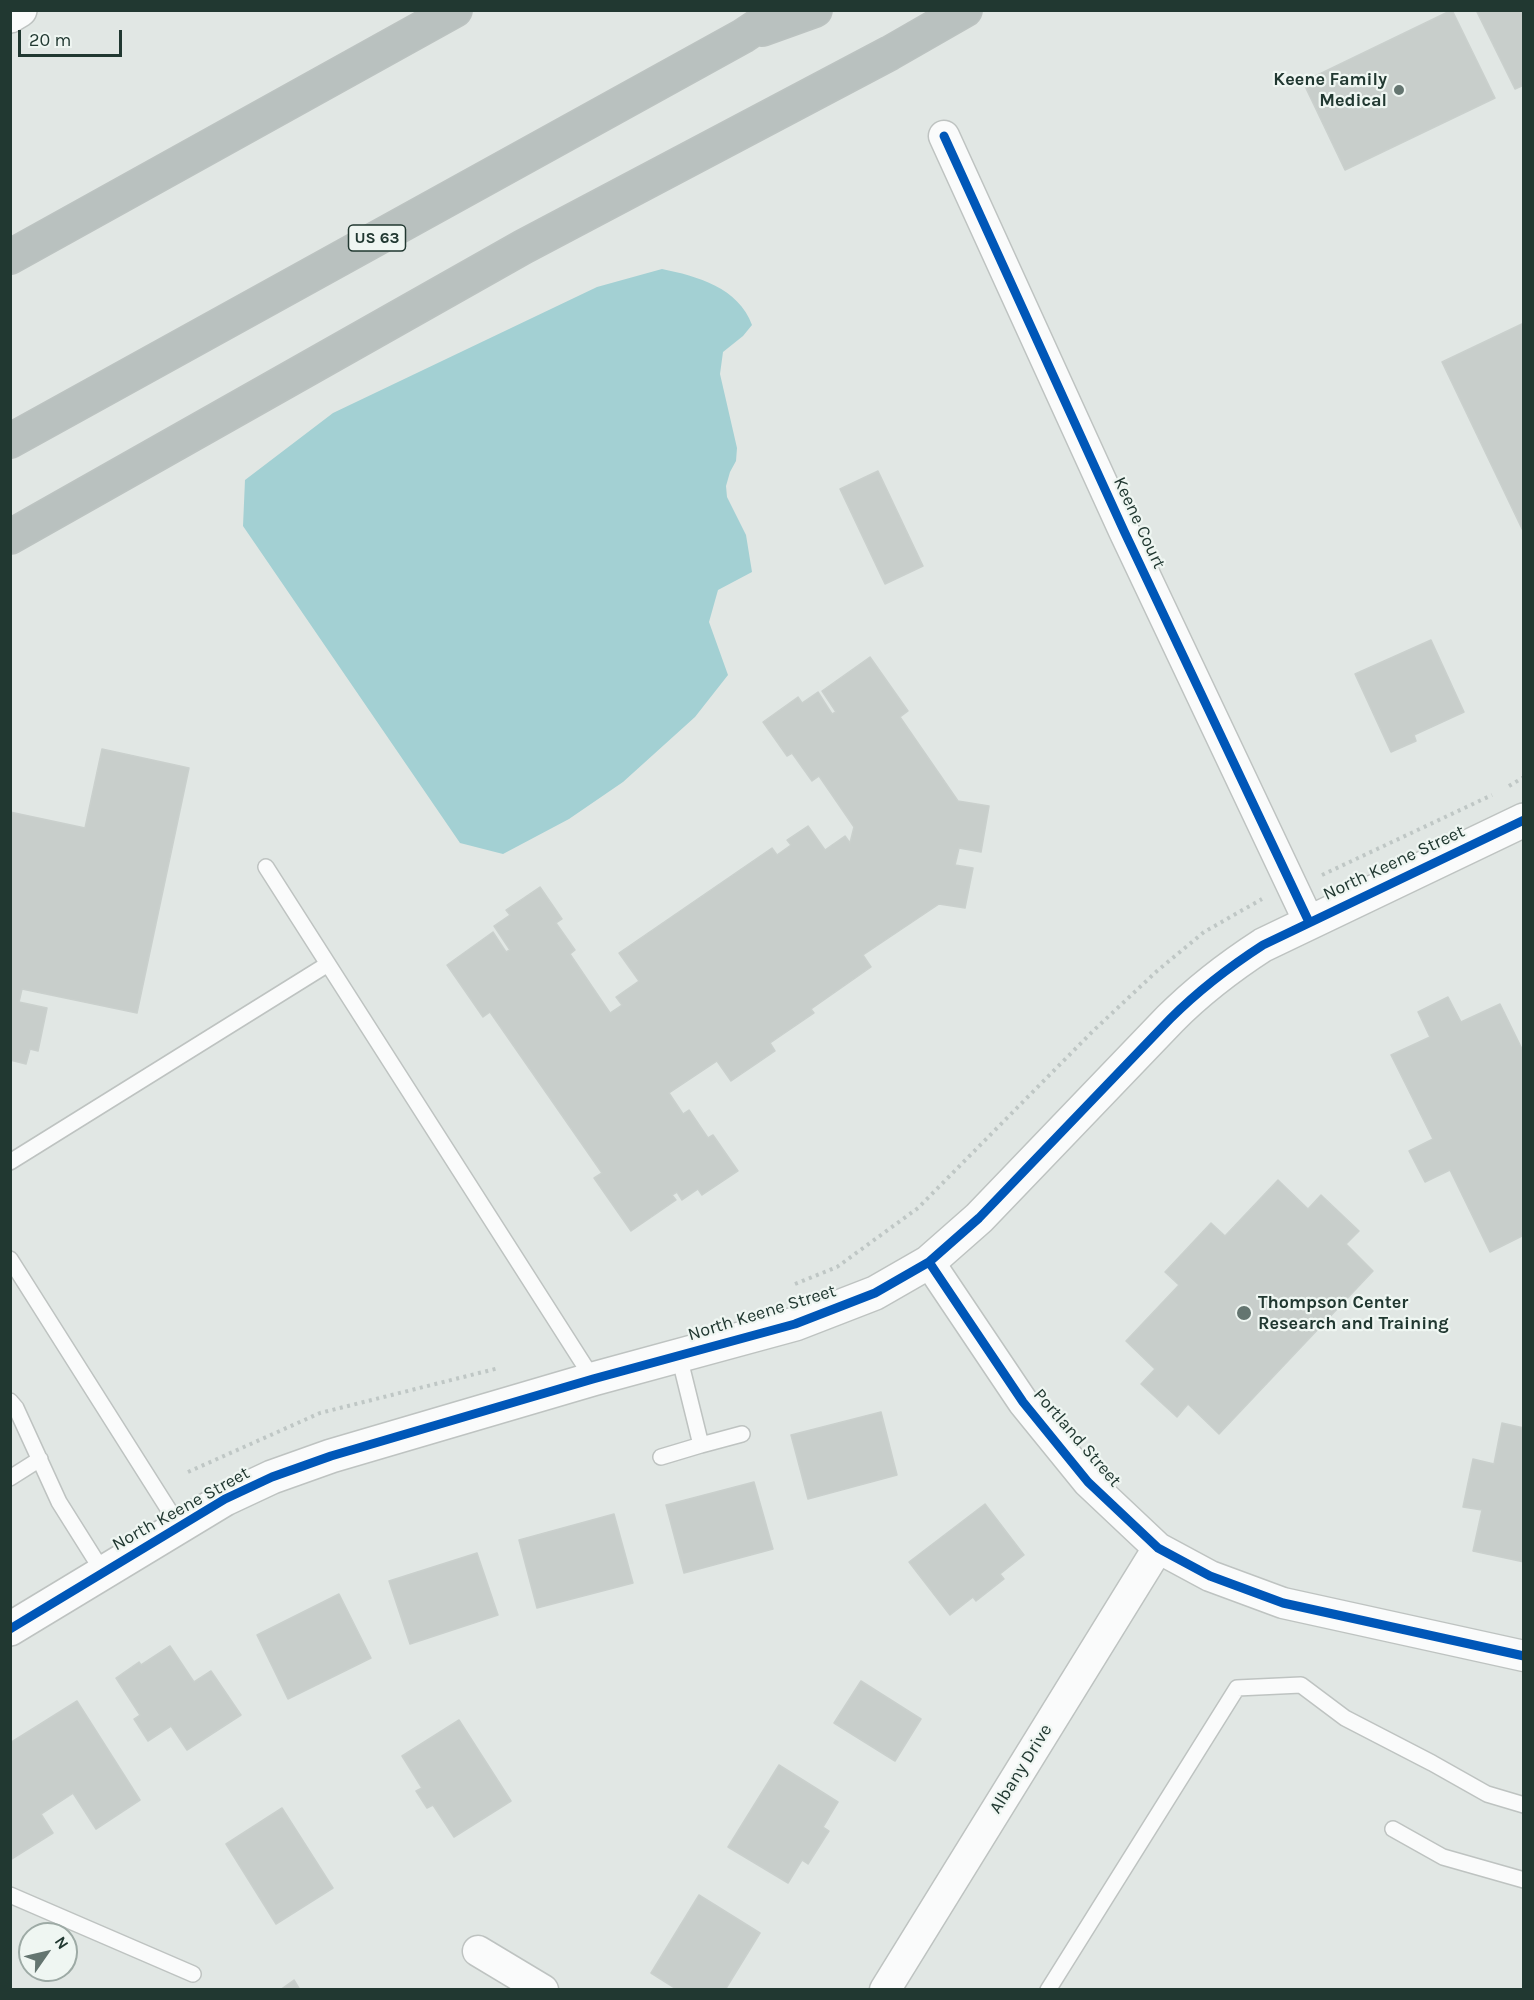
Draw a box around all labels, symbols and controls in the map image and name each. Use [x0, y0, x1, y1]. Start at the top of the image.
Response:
scale bar [21, 18, 124, 56]
text: 20 m [29, 29, 71, 51]
place label: Keene Family Medical [1273, 69, 1387, 112]
marker: Keene Family Medical [1392, 83, 1406, 97]
road number: US 63 [348, 225, 406, 251]
street label: Keene Court [1108, 474, 1170, 572]
street label: North Keene Street [1320, 821, 1468, 905]
street label: North Keene Street [685, 1280, 839, 1346]
place label: Thompson Center Research and Training [1258, 1292, 1449, 1334]
marker: Thompson Center Research and Training [1235, 1304, 1253, 1322]
street label: Portland Street [1028, 1384, 1126, 1492]
street label: North Keene Street [109, 1462, 253, 1556]
street label: Albany Drive [985, 1720, 1057, 1818]
north arrow [18, 1922, 78, 1982]
text: N [51, 1933, 73, 1953]

